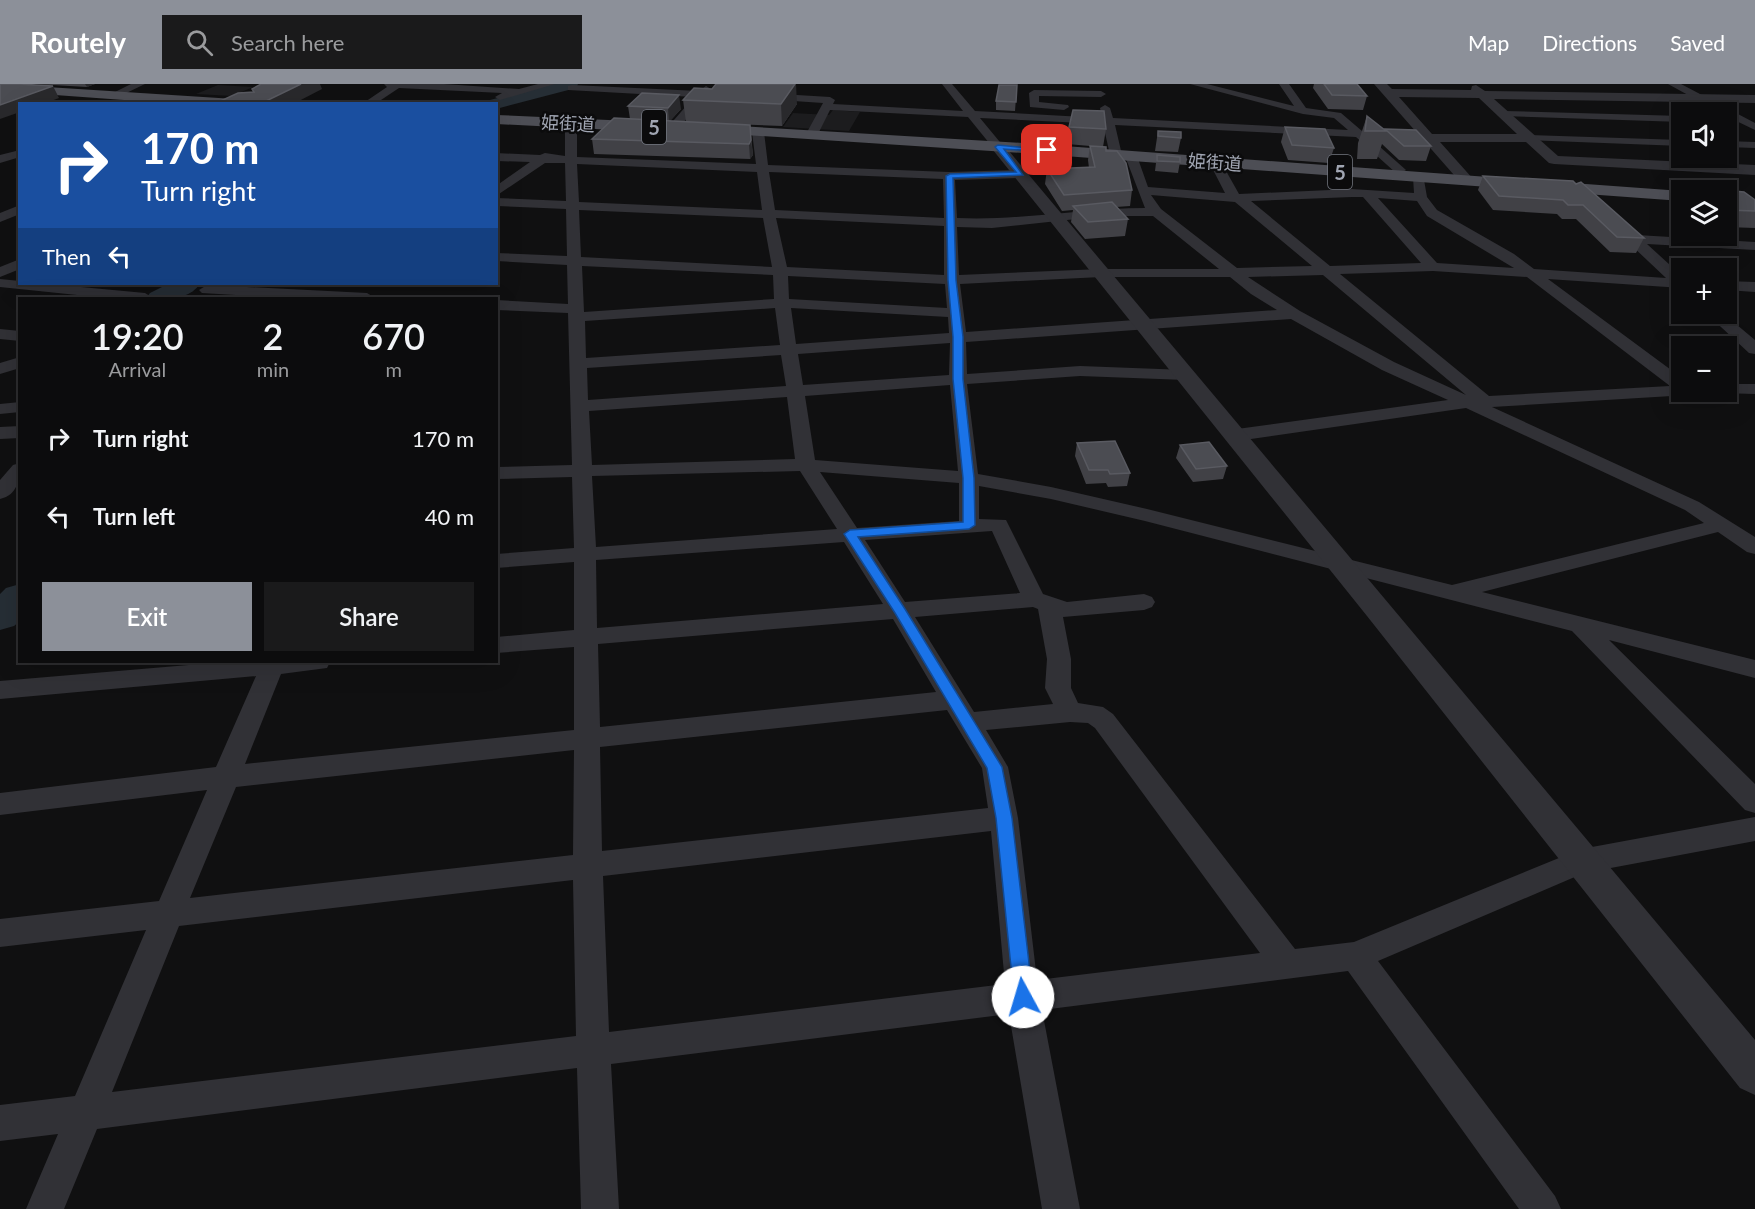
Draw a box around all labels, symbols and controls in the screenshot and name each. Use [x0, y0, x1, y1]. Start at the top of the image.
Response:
search box [162, 15, 582, 69]
text: Routely [30, 25, 126, 59]
icon: search [183, 26, 216, 59]
text: Search here [231, 29, 344, 56]
text: Map [1468, 30, 1509, 55]
text: Directions [1542, 30, 1637, 55]
text: Saved [1670, 30, 1725, 55]
map controls [1671, 102, 1737, 402]
button: sound [1671, 102, 1737, 168]
road number: 5 [642, 110, 666, 144]
street label: 姫街道 [540, 111, 596, 135]
text: 170 m [141, 123, 259, 173]
pin [1021, 124, 1072, 175]
icon: right [42, 126, 120, 204]
icon: arrive [1030, 133, 1063, 166]
street label: 姫街道 [1187, 149, 1243, 175]
road number: 5 [1328, 155, 1352, 189]
text: Turn right [141, 174, 256, 207]
button: layers [1671, 180, 1737, 246]
icon: left [103, 240, 136, 273]
text: Then [42, 243, 91, 270]
button: + [1671, 258, 1737, 324]
text: 19:20 [91, 314, 184, 358]
text: 2 [263, 314, 283, 358]
text: 670 [362, 314, 425, 358]
button: − [1671, 336, 1737, 402]
text: Arrival [109, 357, 166, 381]
text: min [257, 357, 289, 381]
text: m [385, 357, 402, 381]
icon: right [42, 422, 75, 455]
text: Turn right [93, 425, 188, 452]
text: 170 m [412, 425, 474, 452]
icon: left [42, 500, 75, 533]
text: Turn left [93, 503, 175, 530]
text: 40 m [425, 503, 474, 530]
button: Exit [42, 582, 252, 651]
button: Share [264, 582, 474, 651]
position arrow [991, 965, 1055, 1029]

